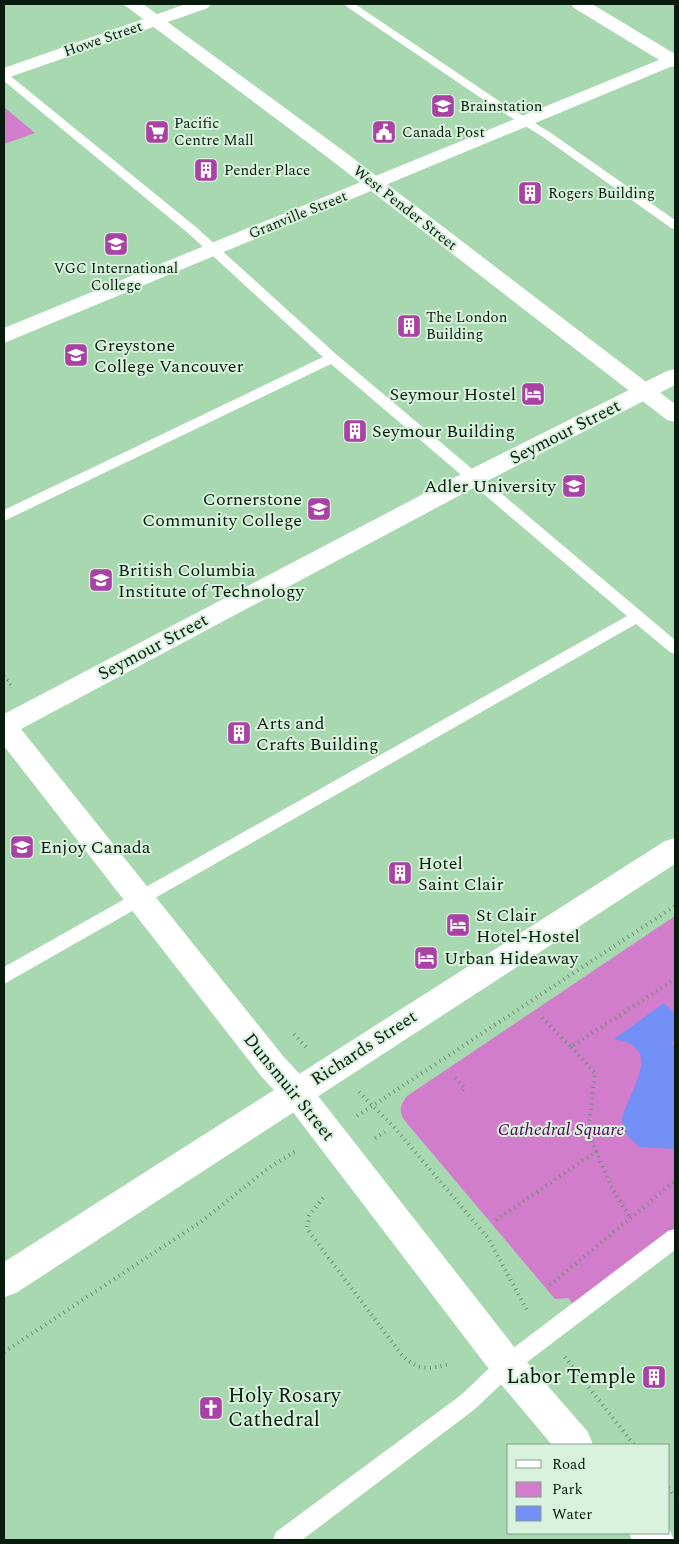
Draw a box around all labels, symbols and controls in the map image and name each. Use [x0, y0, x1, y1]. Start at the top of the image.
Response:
street label: Howe Street [61, 15, 145, 63]
school or university icon: Brainstation [430, 93, 456, 119]
place label: Brainstation [460, 95, 543, 118]
place label: Pacific Centre Mall [174, 112, 254, 152]
supermarket icon: Pacific Centre Mall [144, 119, 170, 145]
public building icon: Canada Post [371, 119, 397, 145]
place label: Canada Post [402, 121, 485, 144]
building icon: Pender Place [193, 157, 219, 183]
place label: Pender Place [224, 159, 310, 182]
street label: West Pender Street [348, 160, 462, 256]
building icon: Rogers Building [517, 180, 543, 206]
place label: Rogers Building [548, 182, 655, 205]
street label: Granville Street [245, 185, 351, 245]
school or university icon: VGC International College [103, 231, 129, 257]
place label: VGC International College [54, 257, 178, 297]
place label: The London Building [426, 306, 508, 346]
building icon: The London Building [396, 313, 422, 339]
place label: Greystone College Vancouver [94, 332, 244, 380]
school or university icon: Greystone College Vancouver [63, 342, 89, 368]
place label: Seymour Hostel [390, 381, 516, 408]
hotel icon: Seymour Hostel [520, 381, 546, 407]
street label: Seymour Street [505, 392, 625, 472]
building icon: Seymour Building [342, 418, 368, 444]
place label: Seymour Building [372, 418, 515, 445]
place label: Adler University [424, 473, 557, 500]
school or university icon: Adler University [561, 473, 587, 499]
place label: Cornerstone Community College [142, 486, 302, 534]
school or university icon: Cornerstone Community College [306, 496, 332, 522]
place label: British Columbia Institute of Technology [118, 557, 306, 605]
school or university icon: British Columbia Institute of Technology [88, 567, 114, 593]
street label: Seymour Street [93, 607, 213, 687]
place label: Arts and Crafts Building [256, 710, 379, 758]
building icon: Arts and Crafts Building [226, 720, 252, 746]
school or university icon: Enjoy Canada [9, 834, 35, 860]
place label: Enjoy Canada [40, 834, 151, 861]
place label: Hotel Saint Clair [418, 850, 504, 898]
building icon: Hotel Saint Clair [387, 860, 413, 886]
place label: St Clair Hotel-Hostel [476, 902, 580, 950]
hotel icon: St Clair Hotel-Hostel [445, 912, 471, 938]
hotel icon: Urban Hideaway [413, 945, 439, 971]
place label: Urban Hideaway [444, 945, 579, 972]
street label: Richards Street [305, 1003, 423, 1093]
street label: Dunsmuir Street [237, 1027, 341, 1147]
park label: Cathedral Square [498, 1116, 624, 1143]
place label: Labor Temple [506, 1361, 636, 1393]
building icon: Labor Temple [641, 1364, 667, 1390]
place label: Holy Rosary Cathedral [228, 1380, 342, 1436]
church icon: Holy Rosary Cathedral [198, 1395, 224, 1421]
legend [507, 1444, 669, 1534]
text: Road [552, 1453, 586, 1476]
text: Park [552, 1478, 583, 1501]
text: Water [552, 1503, 592, 1526]

